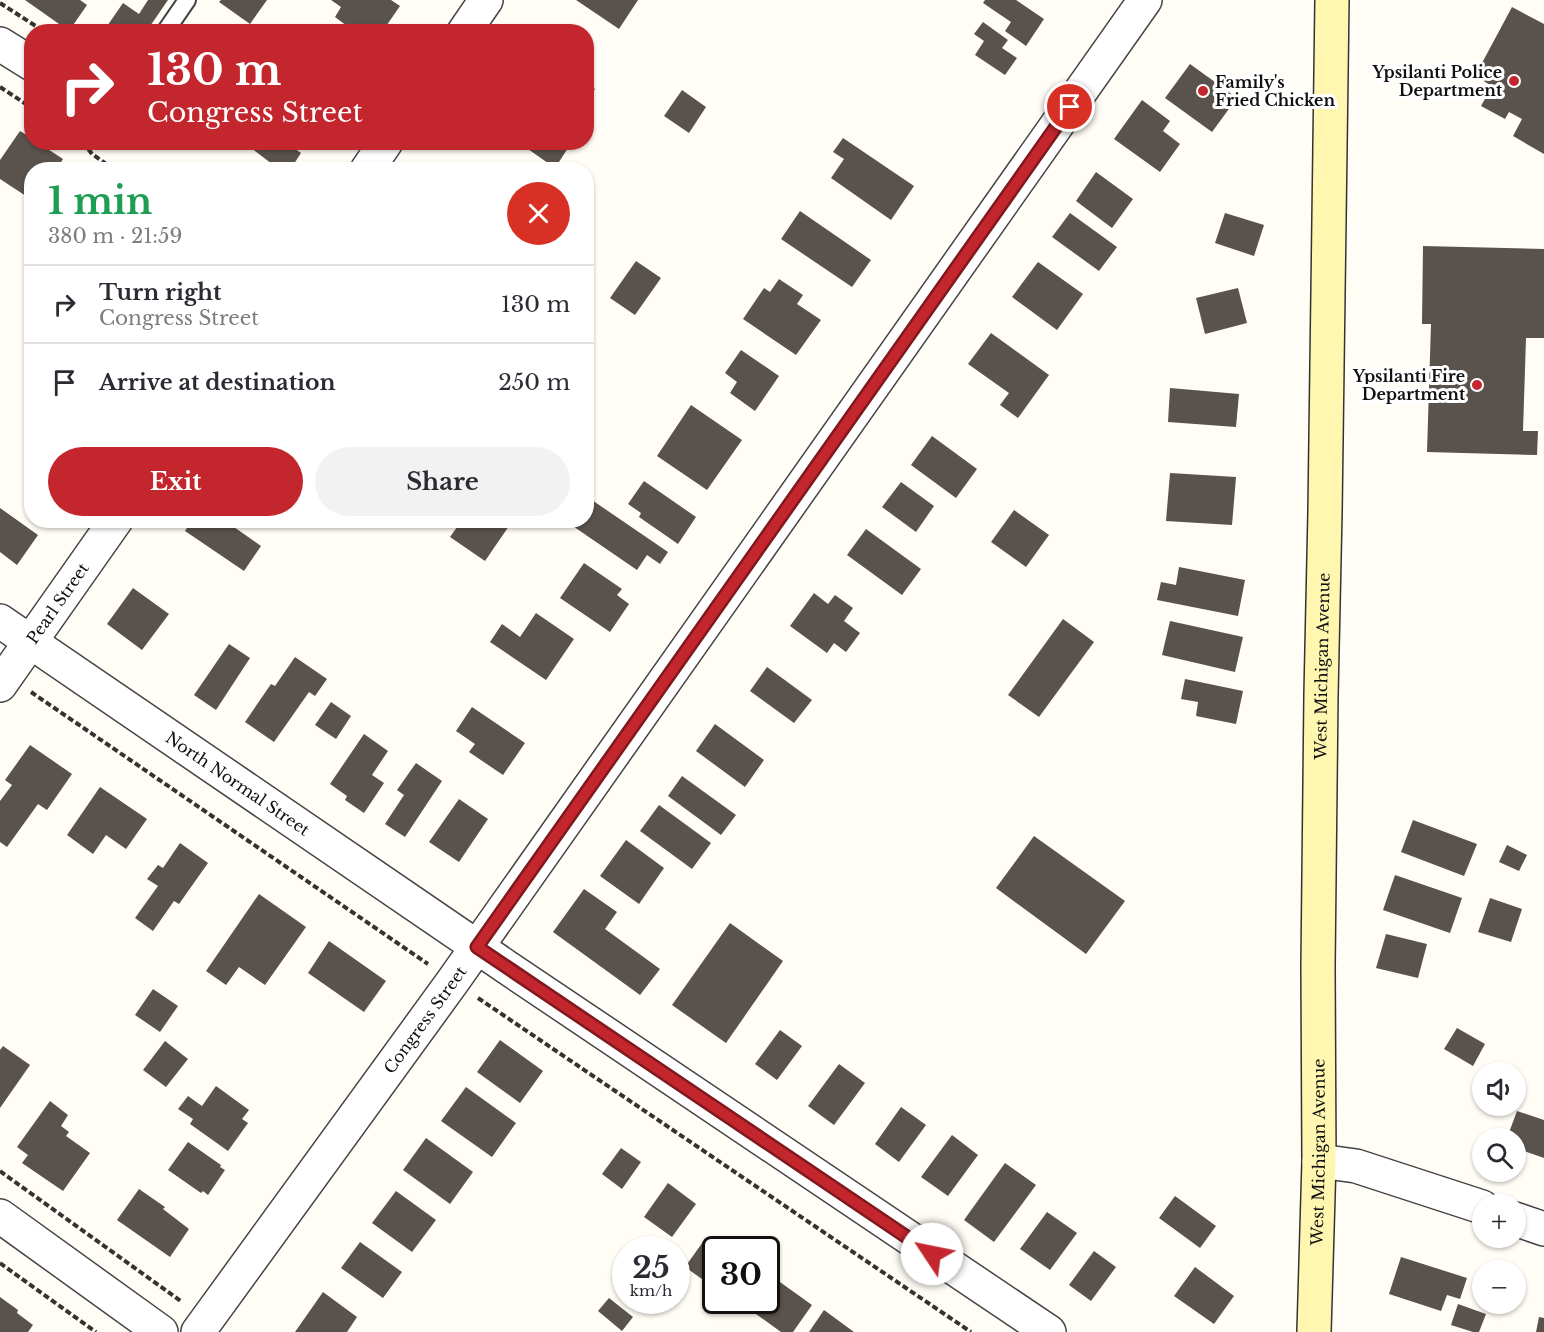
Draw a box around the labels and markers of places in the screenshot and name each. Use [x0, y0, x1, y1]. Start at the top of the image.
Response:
place label: Ypsilanti Police Department [1371, 62, 1503, 100]
place label: Family's Fried Chicken [1215, 72, 1335, 110]
marker: Ypsilanti Police Department [1507, 74, 1521, 88]
pin [1044, 81, 1095, 132]
marker: Family's Fried Chicken [1196, 84, 1210, 98]
place label: Ypsilanti Fire Department [1352, 366, 1466, 404]
marker: Ypsilanti Fire Department [1470, 378, 1484, 392]

